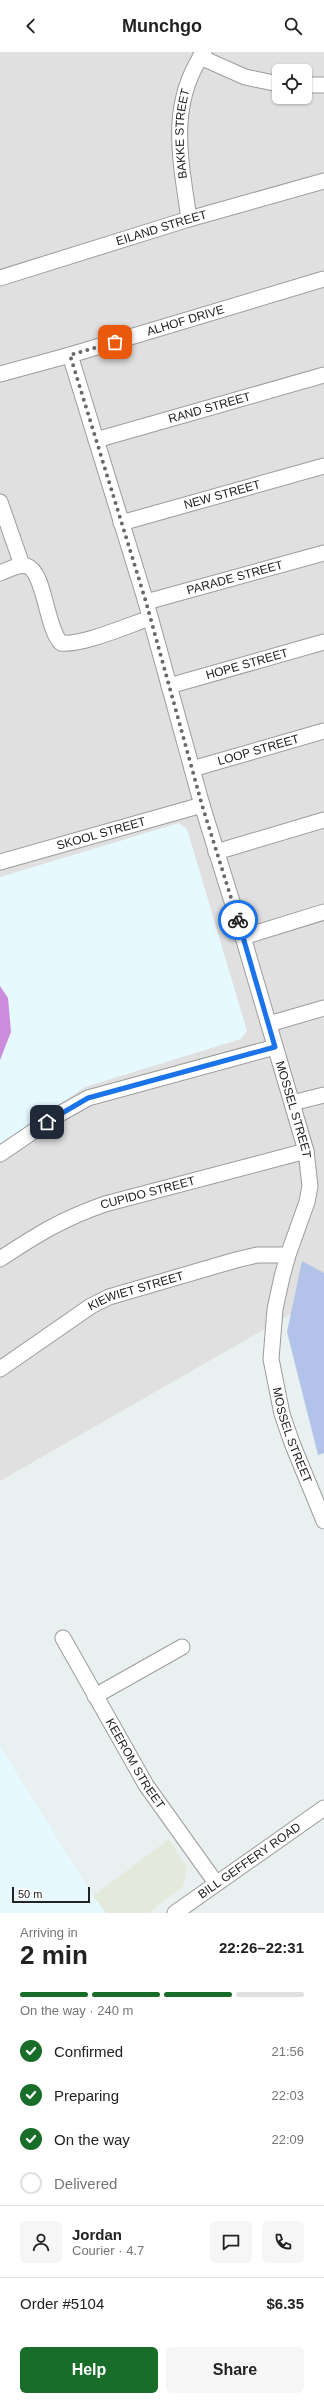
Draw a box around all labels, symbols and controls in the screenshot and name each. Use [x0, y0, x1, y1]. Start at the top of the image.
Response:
icon: back [20, 15, 42, 37]
icon: search [282, 15, 304, 37]
text: Munchgo [122, 16, 202, 36]
map controls [272, 64, 312, 104]
button: locate [272, 64, 312, 104]
street label: BAKKE STREET [173, 86, 193, 180]
street label: EILAND STREET [114, 207, 209, 248]
street label: ALHOF DRIVE [145, 302, 226, 339]
pin [98, 325, 132, 359]
icon: bag [104, 331, 126, 353]
street label: RAND STREET [167, 389, 253, 426]
street label: NEW STREET [182, 477, 263, 512]
street label: PARADE STREET [185, 557, 285, 598]
street label: HOPE STREET [204, 645, 290, 682]
street label: LOOP STREET [216, 731, 301, 768]
street label: SKOOL STREET [55, 814, 148, 853]
courier [218, 900, 258, 940]
icon: bike [227, 909, 249, 931]
street label: MOSSEL STREET [273, 1059, 314, 1159]
pin [30, 1105, 64, 1139]
icon: home [36, 1111, 58, 1133]
street label: CUPIDO STREET [98, 1173, 197, 1212]
street label: KIEWIET STREET [86, 1269, 186, 1313]
street label: MOSSEL STREET [270, 1386, 315, 1486]
street label: KEEROM STREET [103, 1716, 168, 1812]
street label: BILL GEFFERY ROAD [195, 1820, 304, 1901]
scale bar [12, 1885, 90, 1904]
text: 50 m [18, 1888, 42, 1900]
text: Arriving in [20, 1925, 78, 1940]
text: 22:26–22:31 [219, 1939, 304, 1956]
text: 2 min [20, 1940, 88, 1970]
text: On the way · 240 m [20, 2003, 133, 2018]
icon: check [20, 2040, 42, 2062]
text: Confirmed [54, 2043, 123, 2060]
text: 21:56 [271, 2044, 304, 2059]
icon: check [20, 2084, 42, 2106]
text: Preparing [54, 2087, 119, 2104]
text: 22:03 [271, 2088, 304, 2103]
icon: check [20, 2128, 42, 2150]
text: On the way [54, 2131, 130, 2148]
text: 22:09 [271, 2132, 304, 2147]
text: Delivered [54, 2175, 117, 2192]
button: person [20, 2221, 62, 2263]
button: chat [210, 2221, 252, 2263]
button: phone [262, 2221, 304, 2263]
text: Jordan [72, 2226, 122, 2243]
text: Courier · 4.7 [72, 2243, 144, 2258]
text: Order #5104 [20, 2295, 104, 2312]
text: $6.35 [266, 2295, 304, 2312]
button: Help [20, 2347, 158, 2393]
button: Share [166, 2347, 304, 2393]

